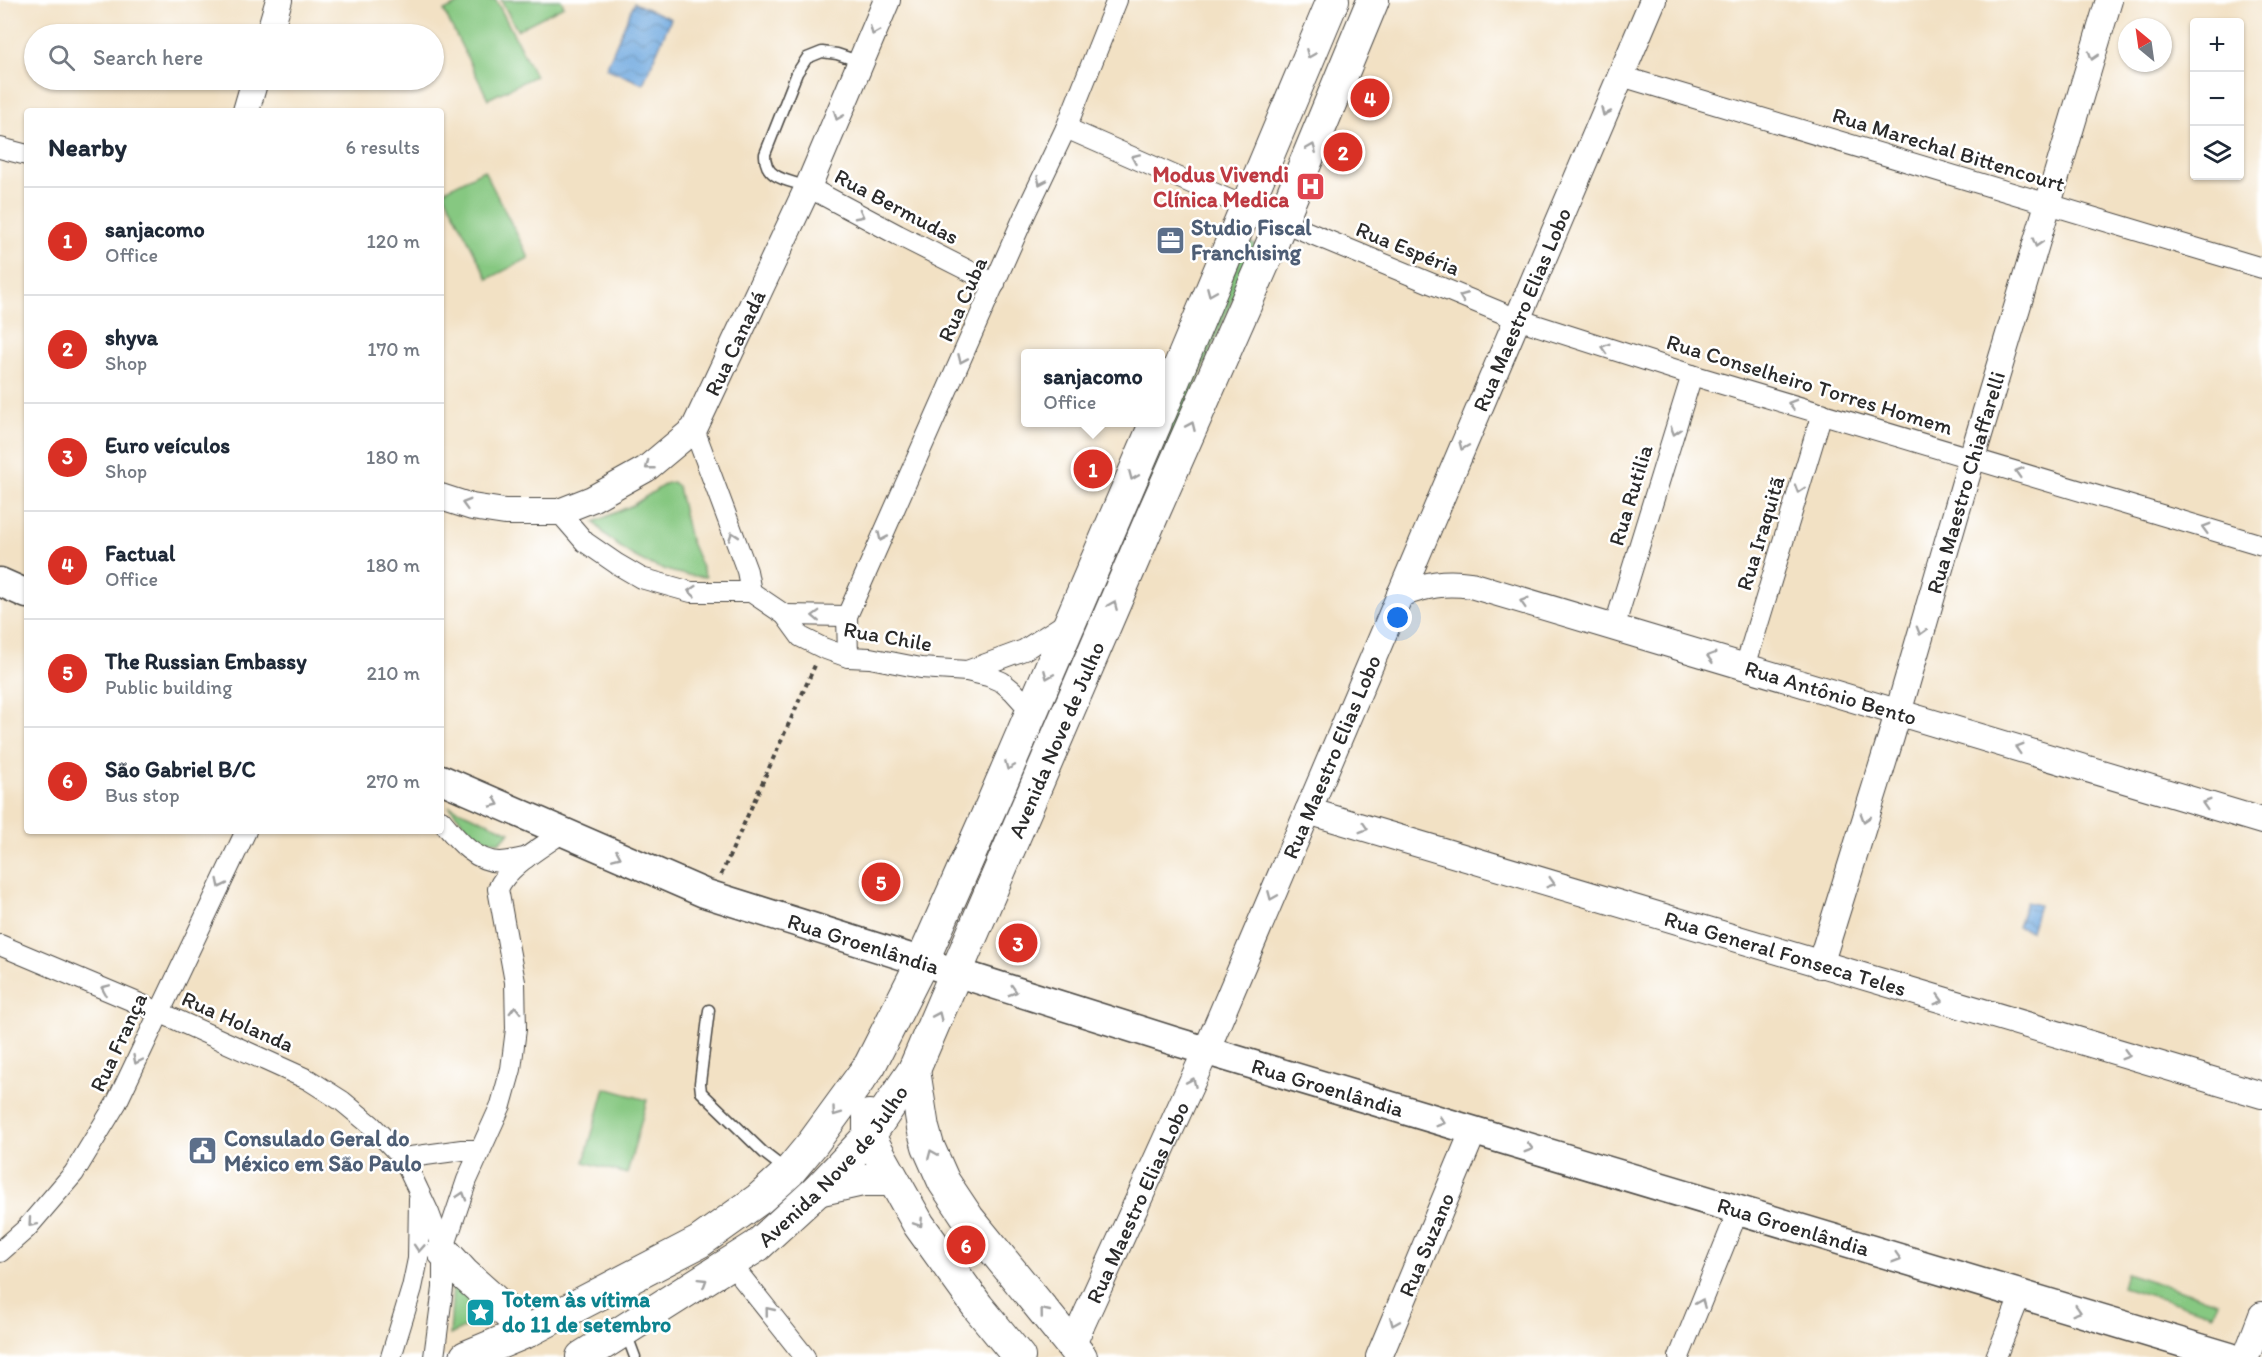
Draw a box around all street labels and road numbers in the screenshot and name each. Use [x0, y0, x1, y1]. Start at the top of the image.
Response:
street label: Rua Marechal Bittencourt [1829, 101, 2068, 198]
street label: Rua Bermudas [830, 162, 964, 251]
street label: Rua Maestro Elias Lobo [1467, 203, 1577, 416]
street label: Rua Espéria [1352, 215, 1464, 282]
street label: Rua Cuba [932, 252, 993, 346]
street label: Rua Canadá [699, 285, 772, 400]
street label: Rua Conselheiro Torres Homem [1663, 328, 1957, 441]
street label: Rua Maestro Chiaffarelli [1920, 368, 2011, 597]
street label: Rua Rutilia [1602, 441, 1659, 549]
street label: Rua Iraquitã [1730, 472, 1791, 594]
street label: Rua Chile [841, 615, 934, 658]
street label: Avenida Nove de Julho [1002, 637, 1111, 842]
street label: Rua Maestro Elias Lobo [1276, 651, 1387, 863]
street label: Rua Antônio Bento [1742, 654, 1920, 731]
street label: Rua General Fonseca Teles [1661, 905, 1909, 1002]
street label: Rua Groenlândia [784, 907, 943, 980]
street label: Rua Holanda [178, 985, 298, 1058]
street label: Rua França [84, 988, 153, 1096]
street label: Rua Groenlândia [1248, 1052, 1408, 1123]
street label: Avenida Nove de Julho [752, 1080, 914, 1253]
street label: Rua Maestro Elias Lobo [1080, 1097, 1195, 1308]
street label: Rua Suzano [1393, 1188, 1460, 1301]
street label: Rua Groenlândia [1714, 1191, 1873, 1263]

